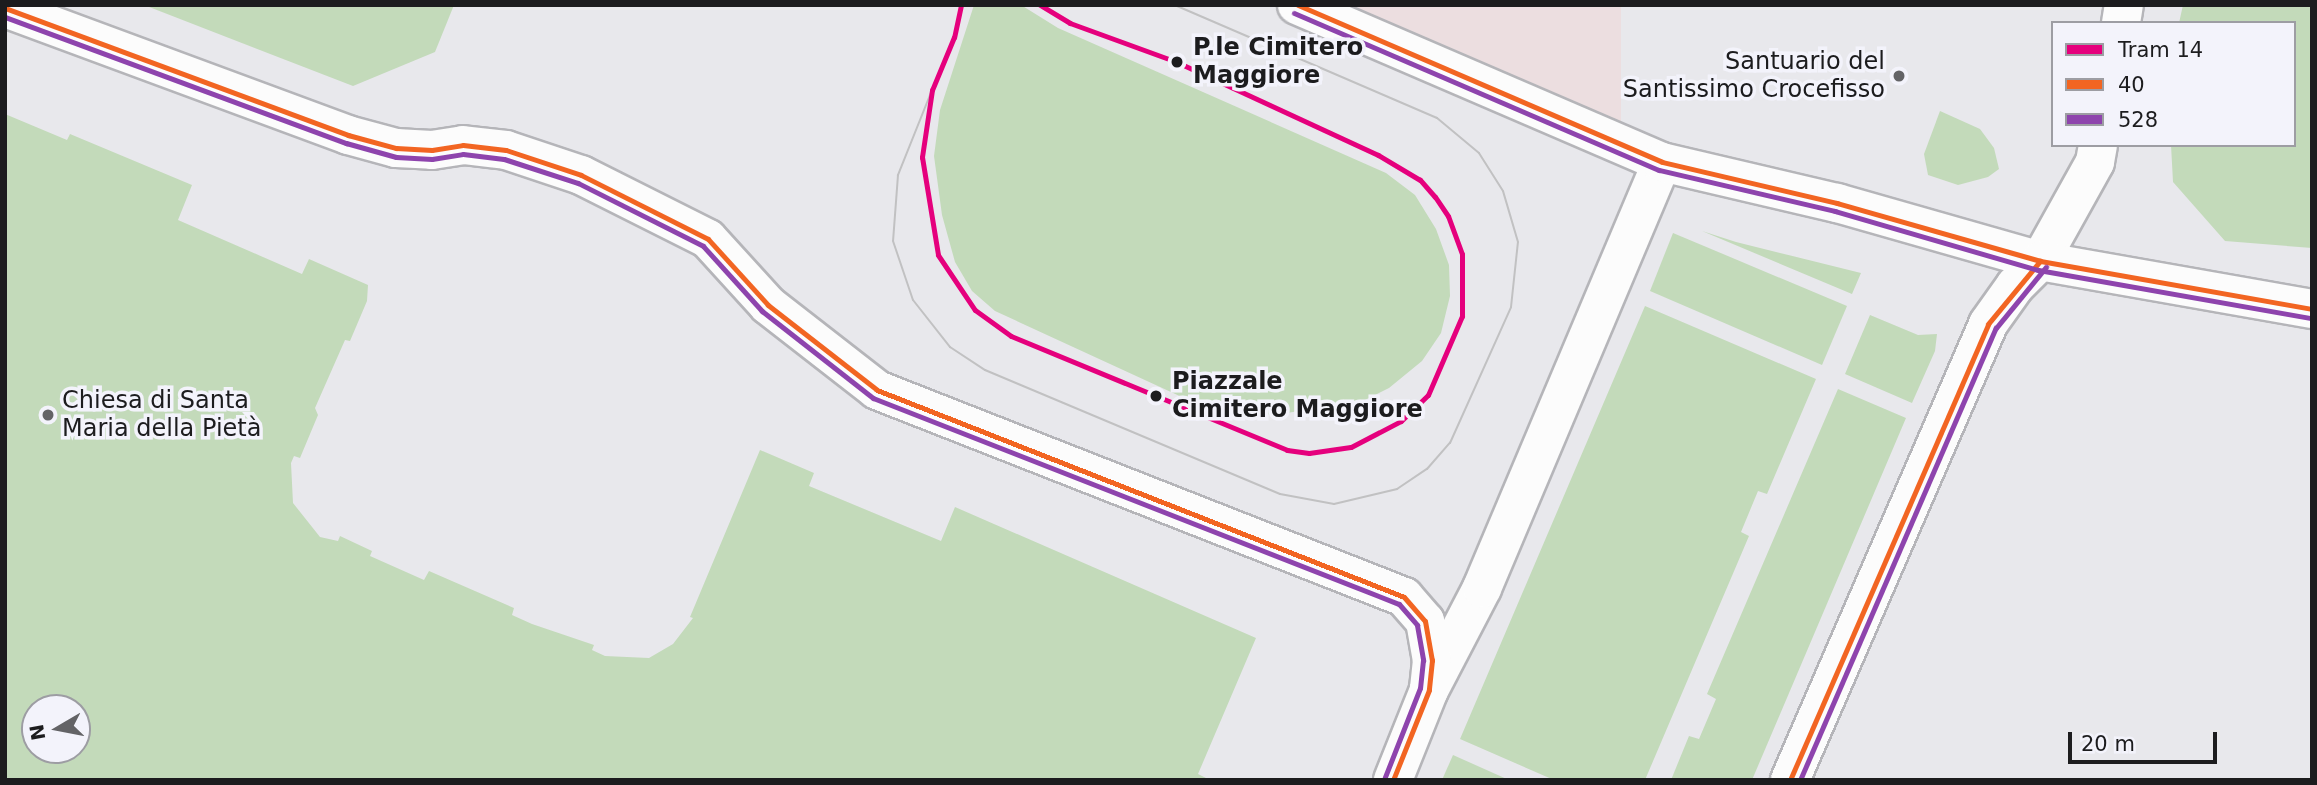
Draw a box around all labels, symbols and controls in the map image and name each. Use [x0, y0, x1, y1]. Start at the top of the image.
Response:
legend [2051, 21, 2296, 147]
place label: P.le Cimitero Maggiore [1193, 34, 1363, 90]
text: Tram 14 [2118, 38, 2203, 62]
place label: Santuario del Santissimo Crocefisso [1623, 48, 1885, 104]
marker: P.le Cimitero Maggiore [1167, 52, 1187, 72]
marker: Santuario del Santissimo Crocefisso [1891, 68, 1907, 84]
text: 40 [2118, 73, 2145, 97]
text: 528 [2118, 108, 2158, 132]
place label: Piazzale Cimitero Maggiore [1172, 368, 1423, 424]
marker: Piazzale Cimitero Maggiore [1146, 386, 1166, 406]
place label: Chiesa di Santa Maria della Pietà [62, 387, 261, 443]
marker: Chiesa di Santa Maria della Pietà [40, 407, 56, 423]
north arrow [21, 694, 91, 764]
scale bar [2072, 718, 2221, 762]
text: N [25, 723, 50, 742]
text: 20 m [2081, 732, 2135, 756]

